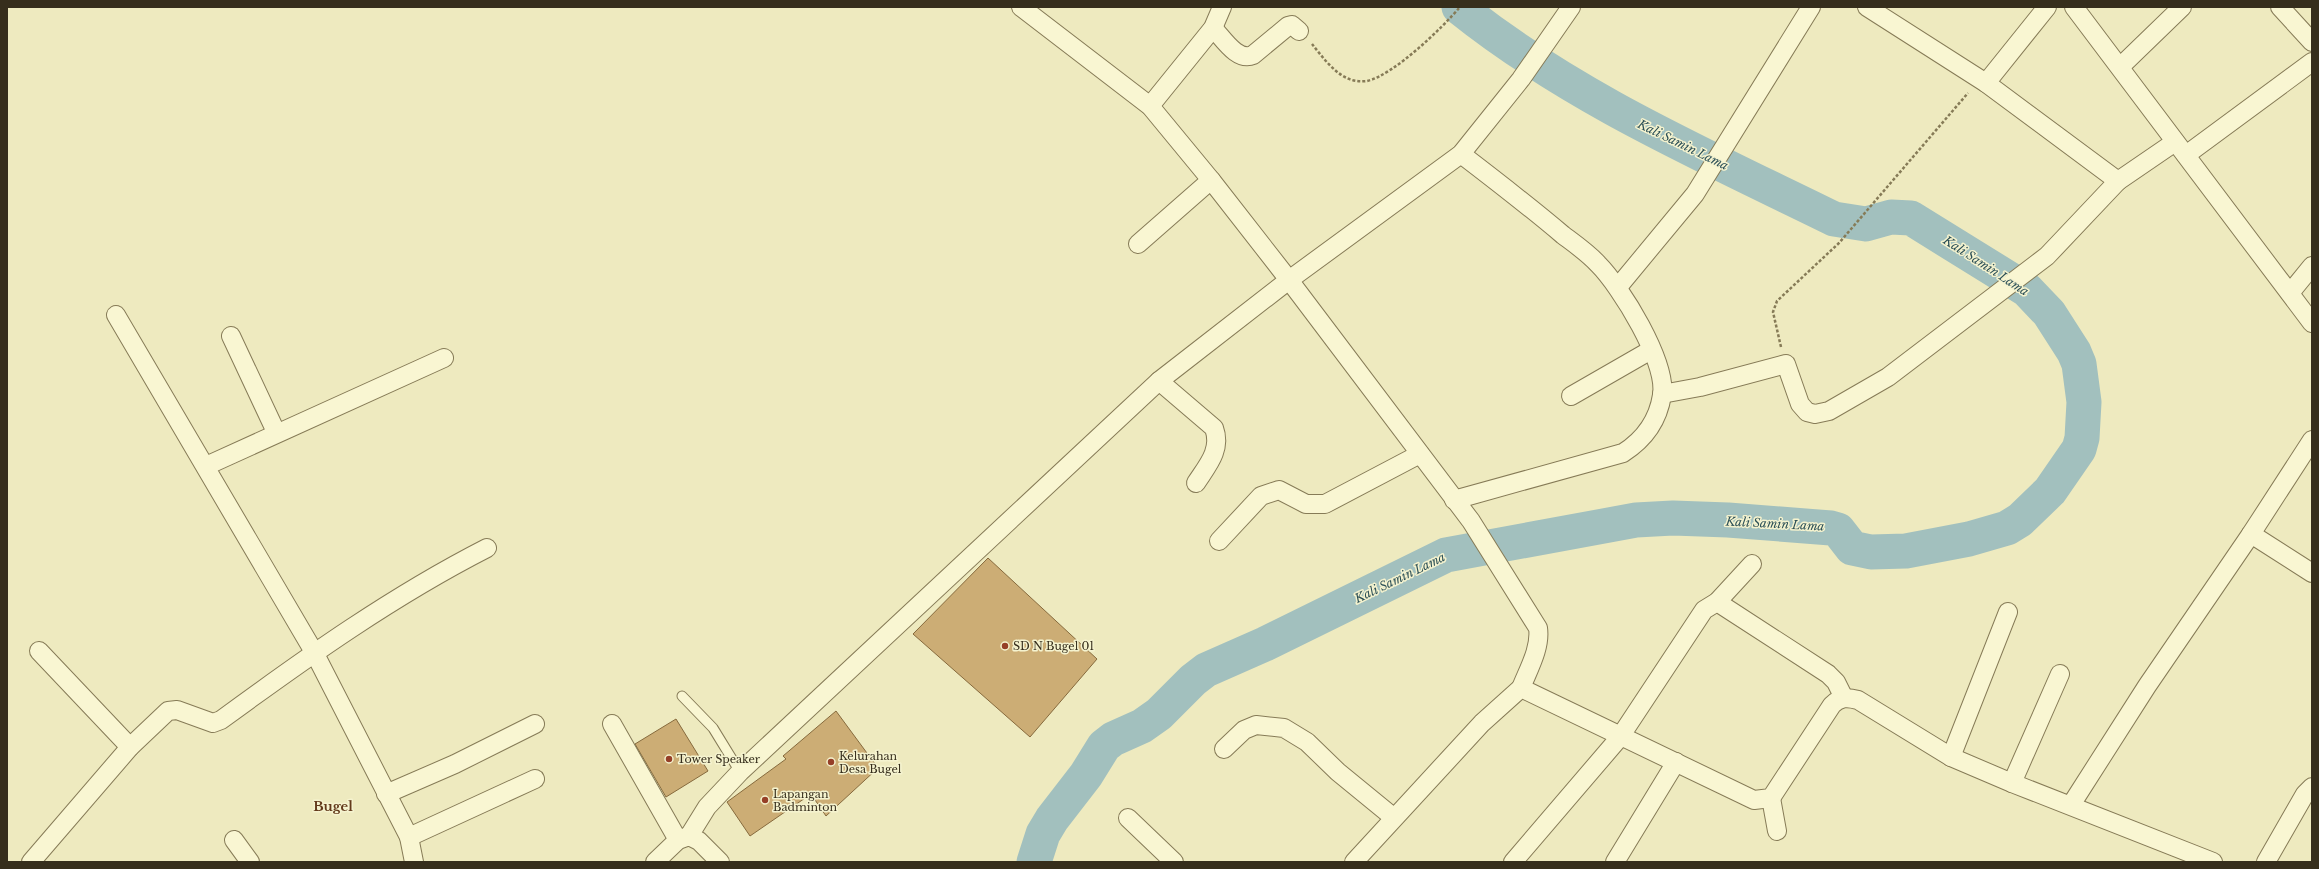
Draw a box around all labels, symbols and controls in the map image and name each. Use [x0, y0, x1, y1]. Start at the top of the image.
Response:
water label: Kali Samin Lama [1635, 116, 1731, 173]
water label: Kali Samin Lama [1940, 232, 2032, 299]
water label: Kali Samin Lama [1724, 513, 1825, 534]
water label: Kali Samin Lama [1351, 549, 1448, 606]
place label: SD N Bugel 01 [1013, 639, 1094, 653]
marker: SD N Bugel 01 [1000, 641, 1010, 651]
place label: Kelurahan Desa Bugel [839, 749, 902, 776]
place label: Tower Speaker [677, 752, 761, 766]
marker: Tower Speaker [664, 754, 674, 764]
marker: Kelurahan Desa Bugel [826, 757, 836, 767]
place label: Lapangan Badminton [773, 787, 837, 814]
marker: Lapangan Badminton [760, 795, 770, 805]
district label: Bugel [313, 798, 353, 815]

